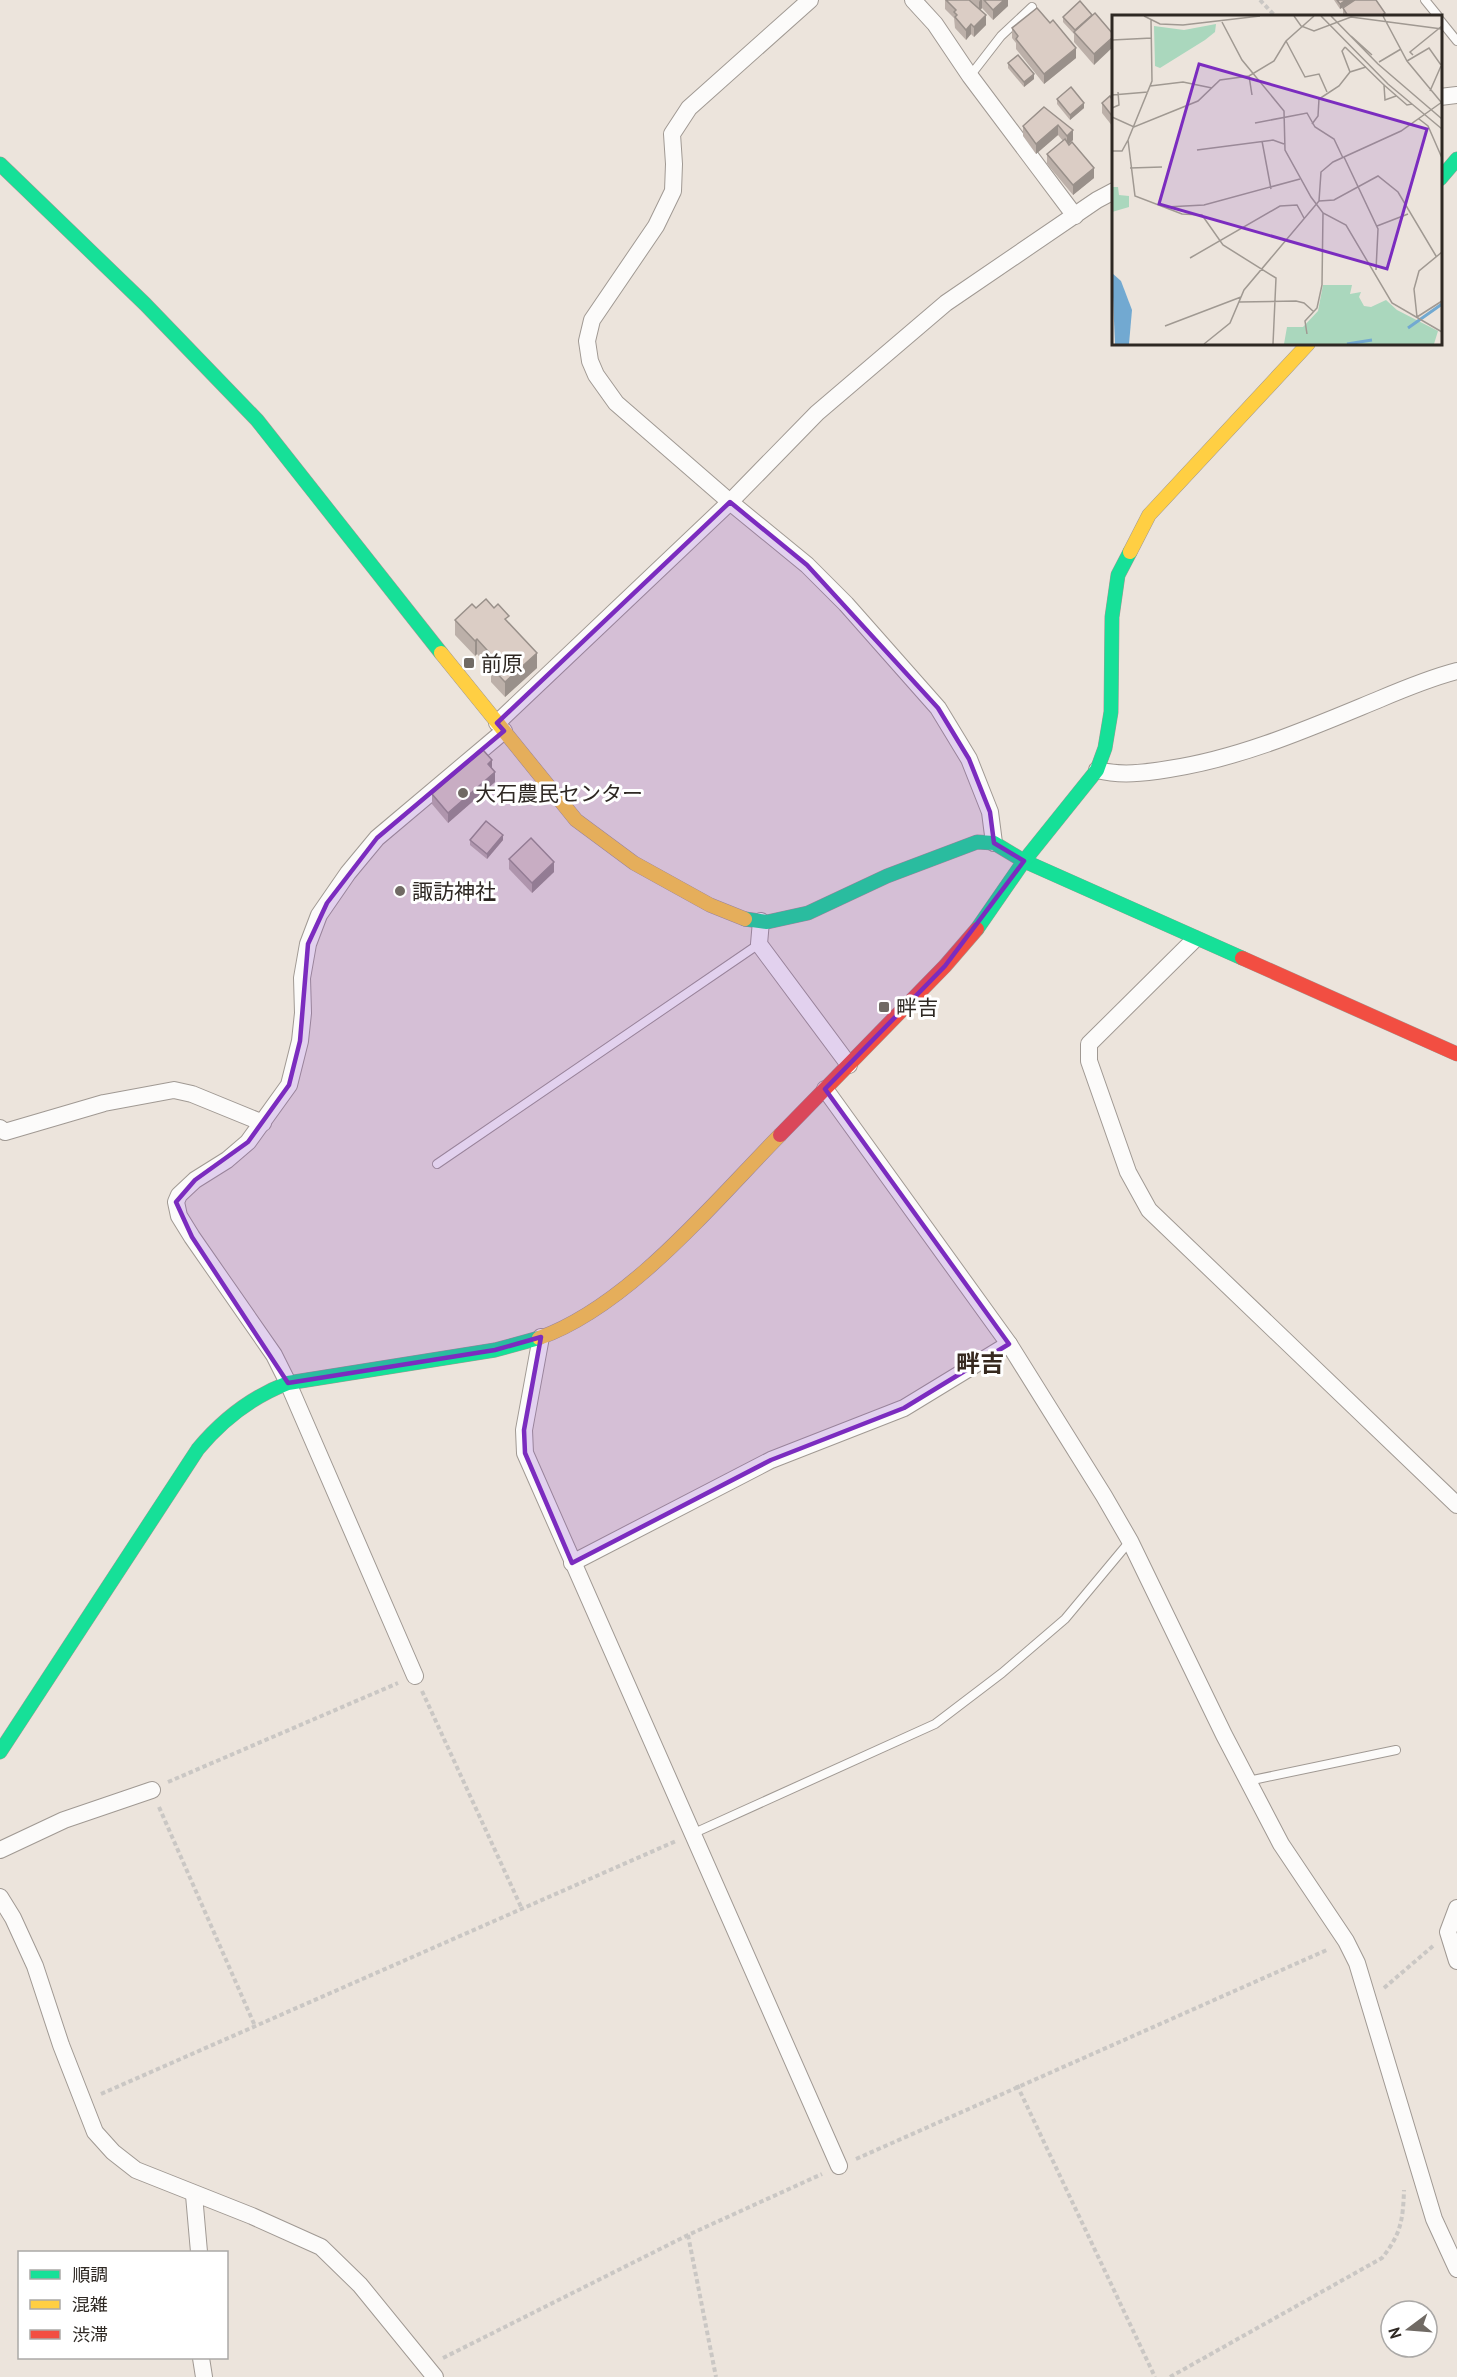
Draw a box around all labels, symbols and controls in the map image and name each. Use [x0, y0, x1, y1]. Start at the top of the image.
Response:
inset map [1112, 15, 1442, 345]
place label: 前原 [481, 650, 523, 677]
marker: 前原 [462, 656, 476, 670]
place label: 大石農民センター [475, 780, 643, 807]
marker: 大石農民センター [456, 786, 470, 800]
place label: 諏訪神社 [412, 878, 496, 905]
marker: 諏訪神社 [393, 884, 407, 898]
place label: 畔吉 [896, 994, 938, 1021]
marker: 畔吉 [877, 1000, 891, 1014]
district label: 畔吉 [956, 1348, 1004, 1379]
legend [18, 2251, 228, 2359]
text: 順調 [72, 2263, 108, 2286]
text: 混雑 [72, 2293, 108, 2316]
north arrow [1379, 2299, 1439, 2359]
text: 渋滞 [72, 2323, 108, 2346]
text: N [1384, 2325, 1406, 2341]

